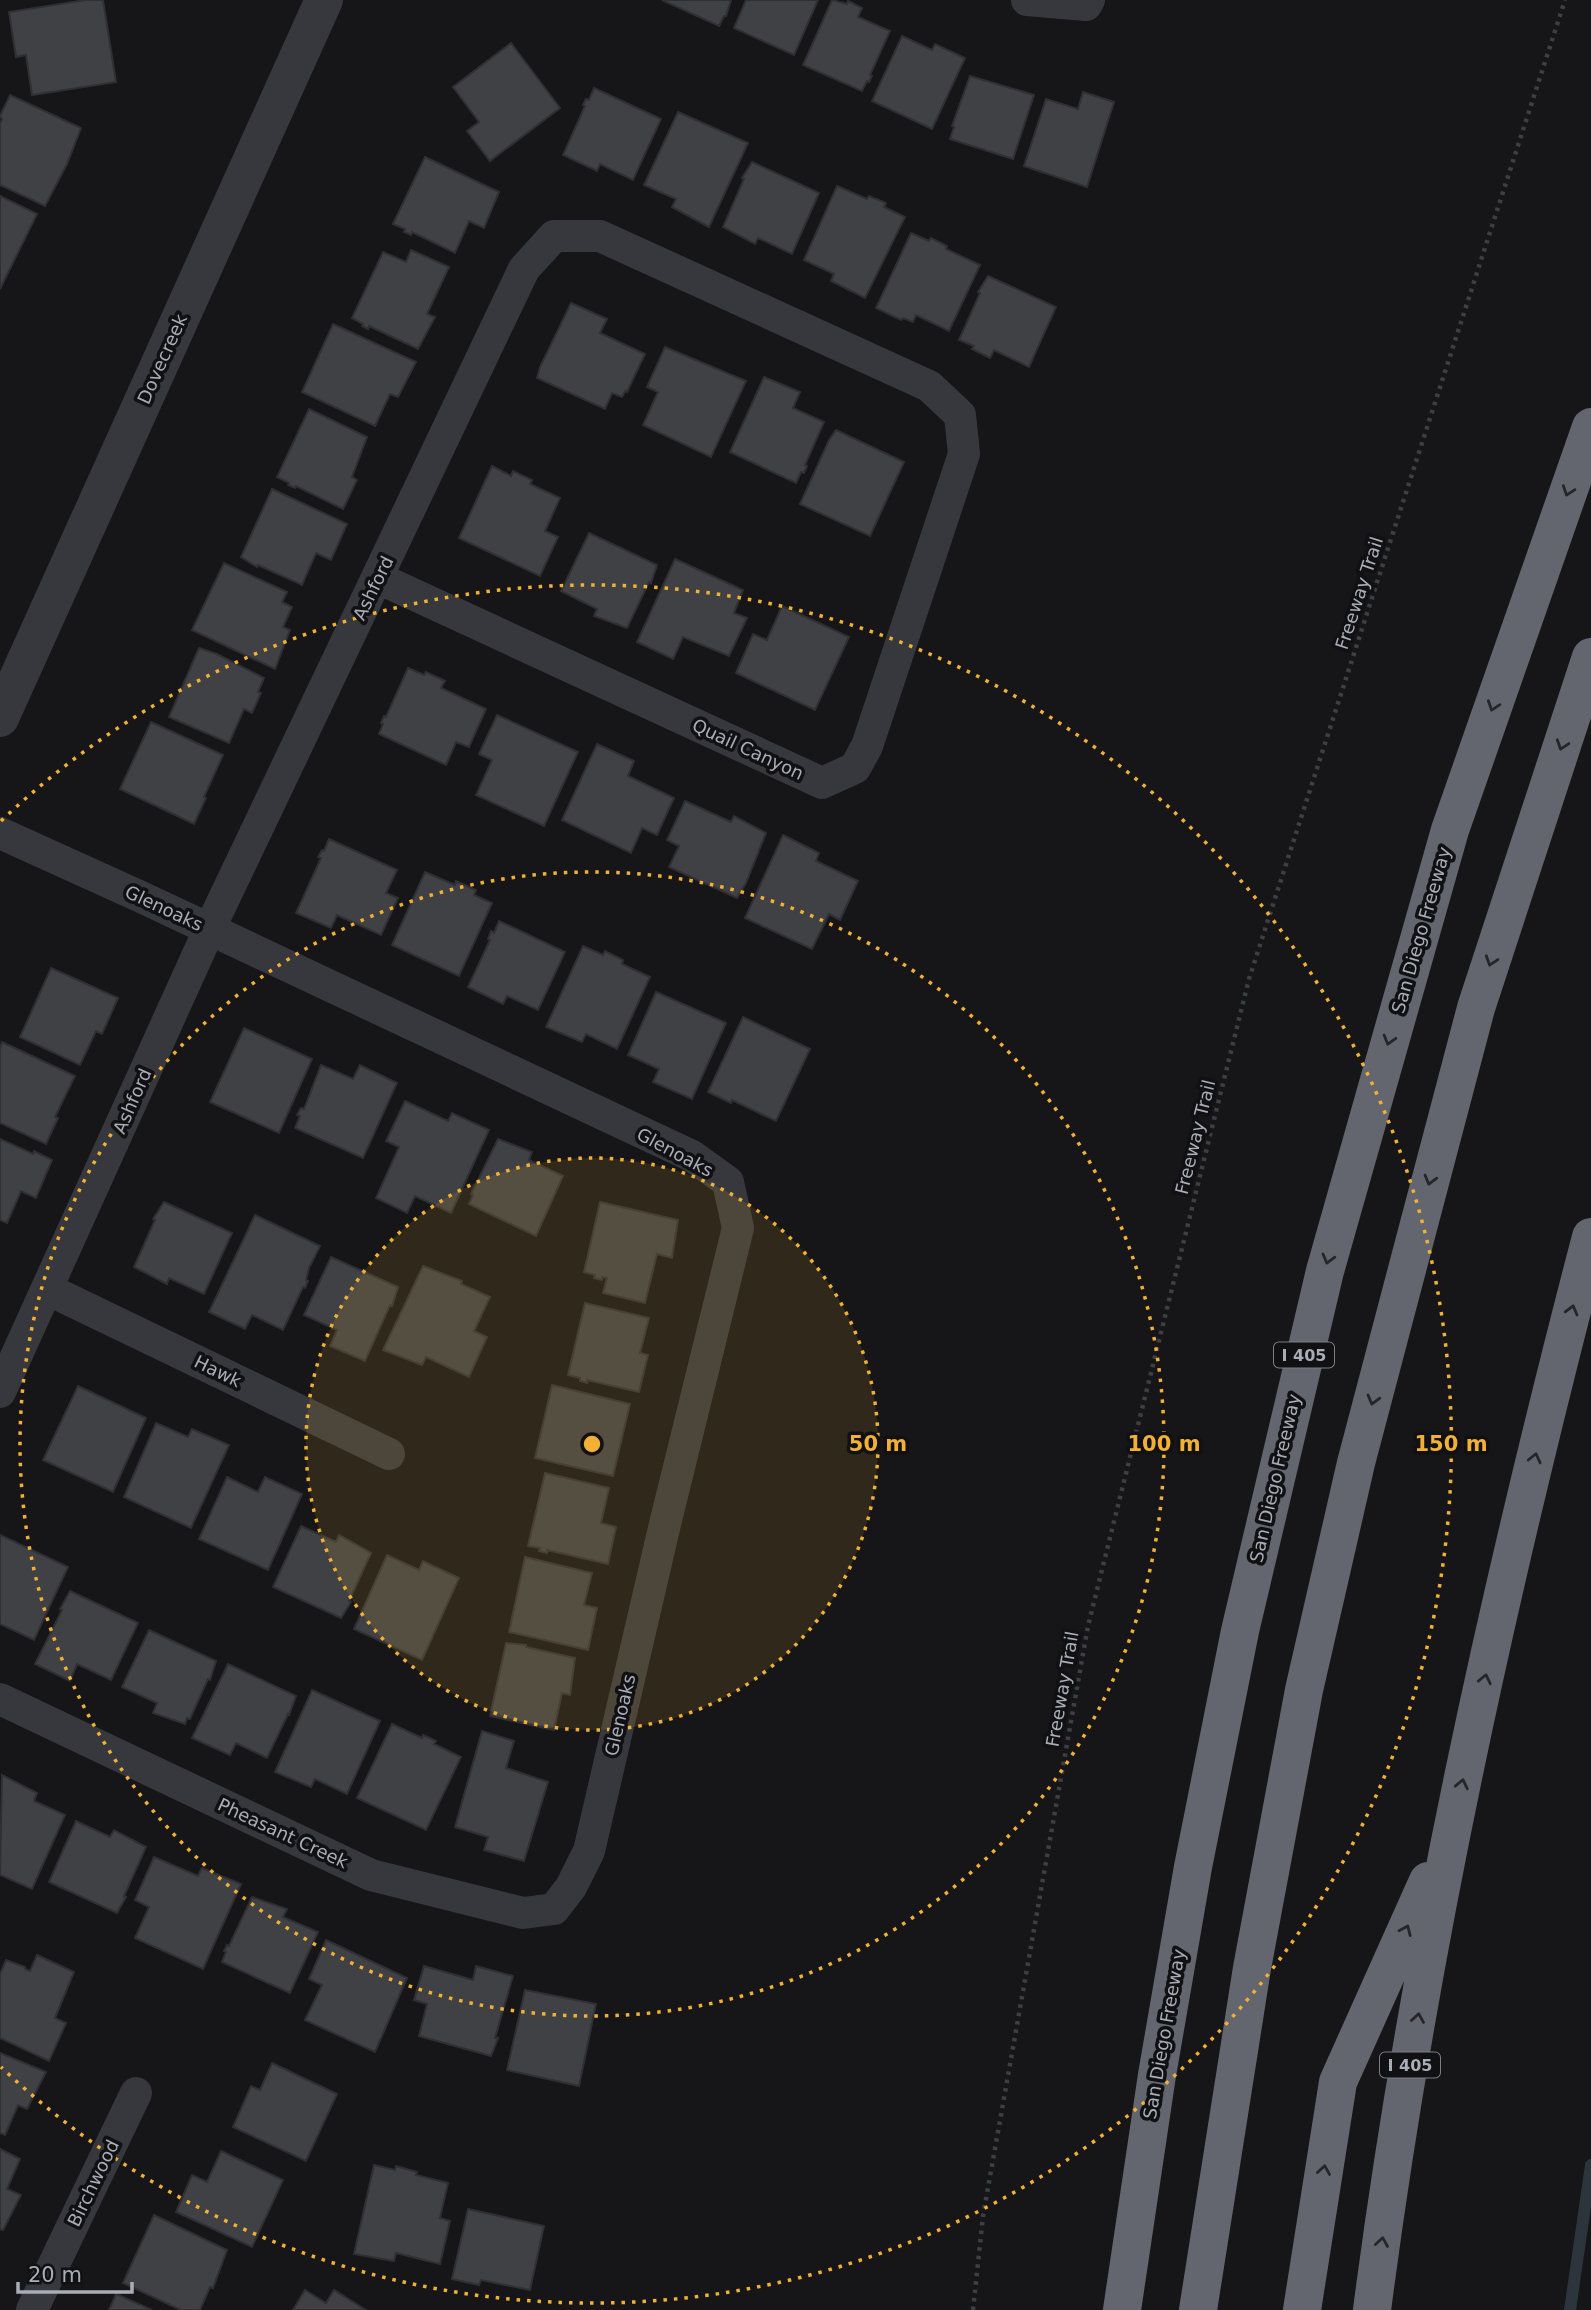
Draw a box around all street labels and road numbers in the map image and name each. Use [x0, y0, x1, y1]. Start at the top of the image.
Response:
street label: Dovecreek [133, 310, 191, 407]
street label: Freeway Trail [1331, 534, 1387, 652]
street label: Ashford [348, 552, 398, 624]
street label: Quail Canyon [689, 714, 807, 784]
street label: San Diego Freeway [1387, 844, 1455, 1016]
street label: Glenoaks [122, 881, 206, 935]
street label: Ashford [108, 1065, 156, 1137]
street label: Freeway Trail [1171, 1078, 1219, 1196]
street label: Glenoaks [633, 1123, 717, 1181]
road number: I 405 [1274, 1343, 1334, 1368]
street label: Hawk [191, 1351, 245, 1392]
street label: San Diego Freeway [1245, 1391, 1305, 1564]
street label: Freeway Trail [1041, 1630, 1083, 1748]
street label: Glenoaks [600, 1672, 640, 1758]
street label: Pheasant Creek [215, 1794, 352, 1873]
street label: San Diego Freeway [1139, 1947, 1189, 2121]
road number: I 405 [1380, 2052, 1440, 2078]
street label: Birchwood [63, 2136, 123, 2230]

